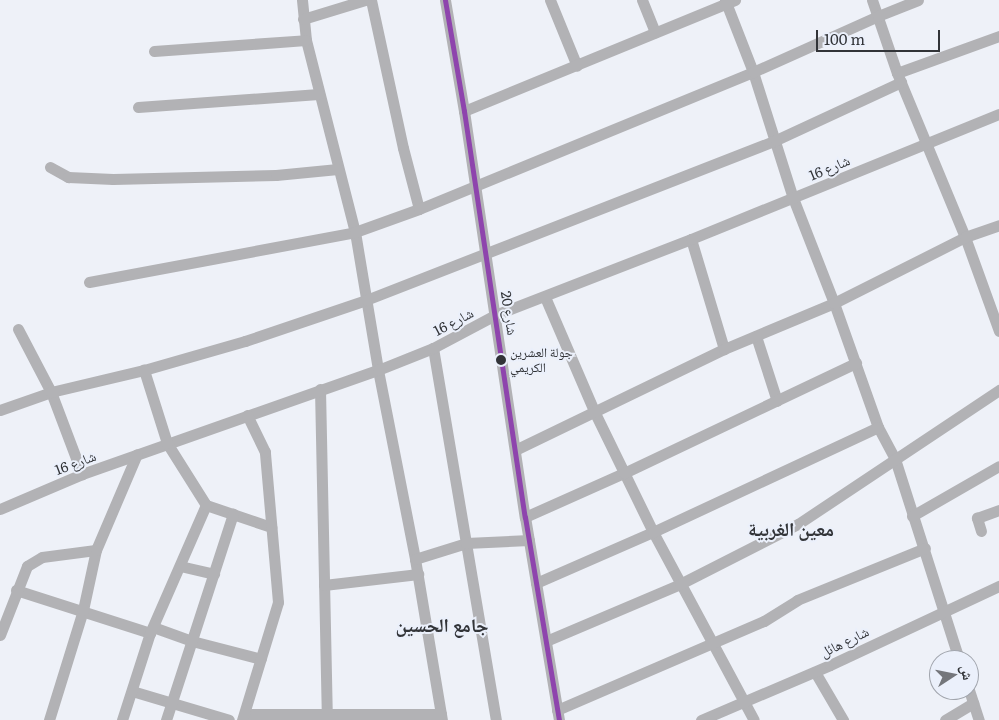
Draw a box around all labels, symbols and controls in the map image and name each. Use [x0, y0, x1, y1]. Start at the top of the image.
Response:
scale bar [819, 20, 943, 52]
text: 100 m [824, 27, 865, 50]
street label: شارع 16 [806, 151, 852, 183]
street label: شارع 20 [498, 290, 522, 336]
street label: شارع 16 [430, 304, 476, 338]
place label: جولة العشرين الكريمي [510, 345, 573, 376]
marker: جولة العشرين الكريمي [496, 355, 506, 365]
street label: شارع 16 [52, 447, 98, 477]
district label: معين الغربية [748, 518, 834, 540]
district label: جامع الحسين [395, 614, 489, 636]
street label: شارع هائل [817, 622, 871, 660]
north arrow [929, 650, 979, 700]
text: ش [957, 663, 979, 682]

